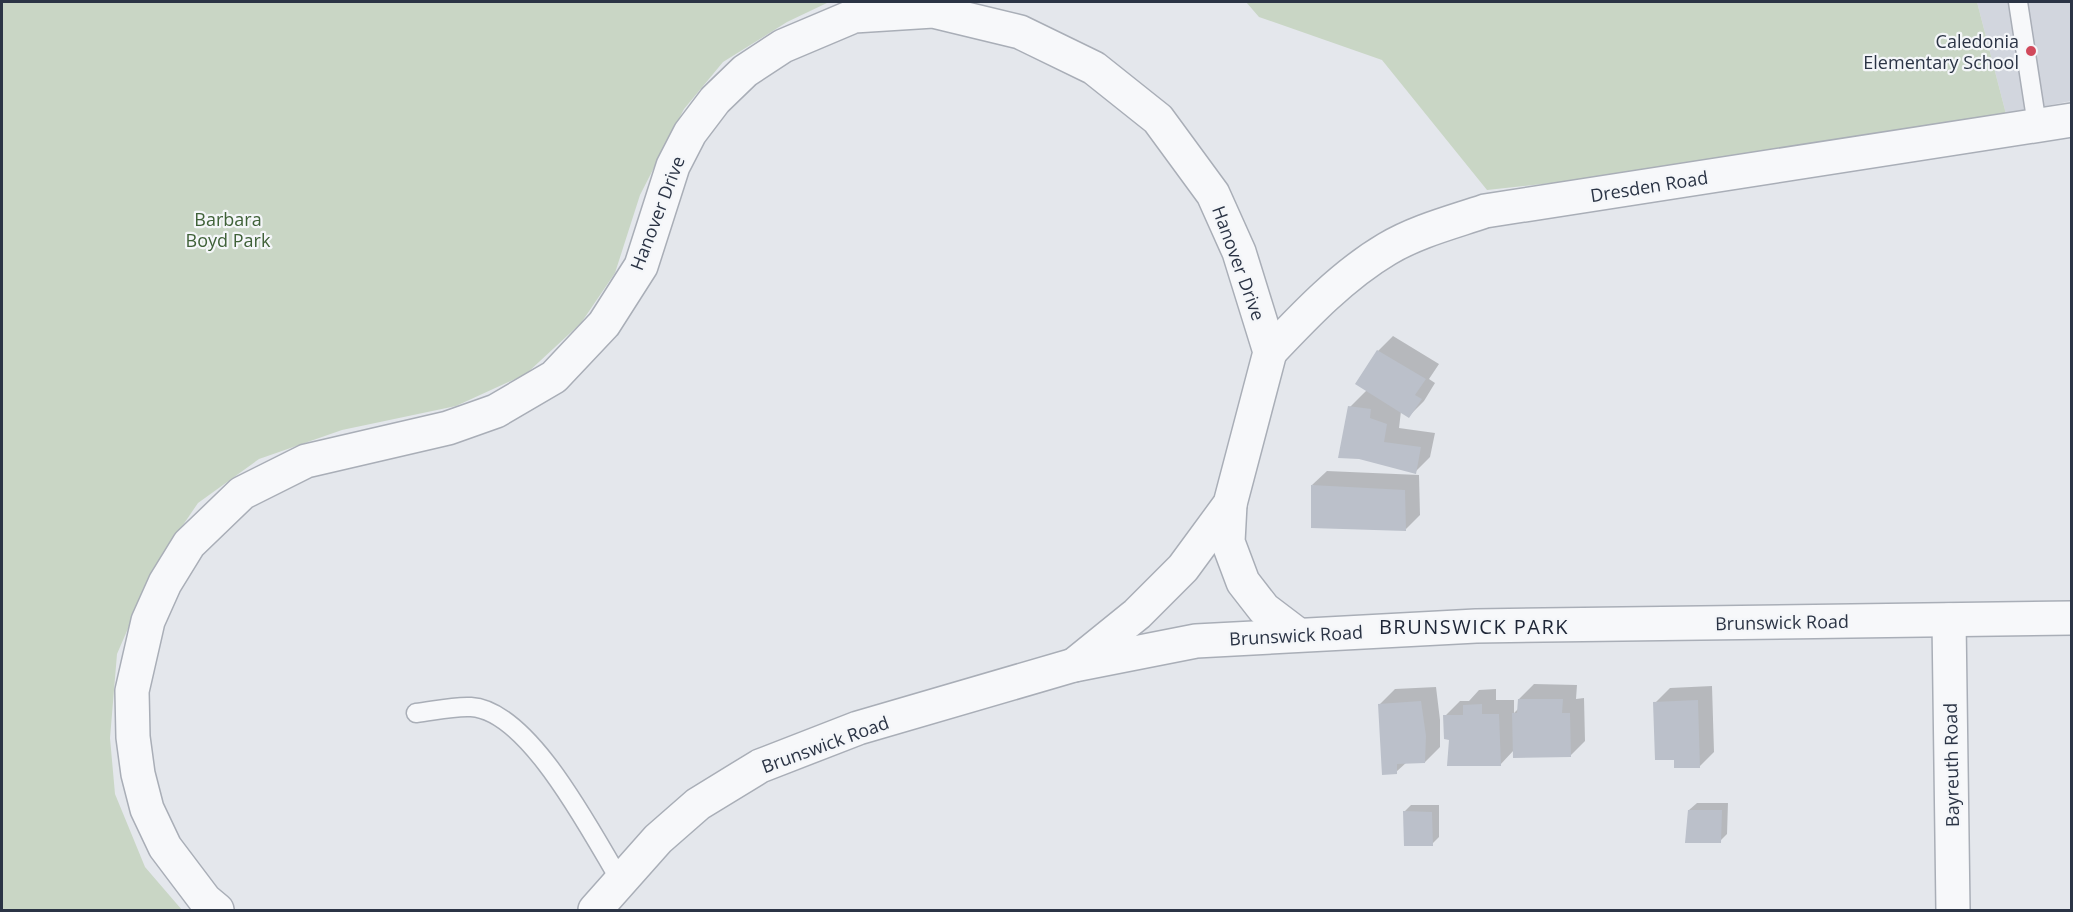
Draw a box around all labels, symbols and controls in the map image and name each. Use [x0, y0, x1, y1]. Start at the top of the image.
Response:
place label: Caledonia Elementary School [1863, 29, 2019, 74]
marker: Caledonia Elementary School [2024, 44, 2038, 58]
street label: Hanover Drive [624, 153, 690, 273]
street label: Dresden Road [1588, 165, 1710, 207]
street label: Hanover Drive [1207, 202, 1271, 324]
park label: Barbara Boyd Park [186, 207, 271, 252]
street label: Brunswick Road [1715, 609, 1849, 635]
district label: BRUNSWICK PARK [1379, 613, 1569, 640]
street label: Brunswick Road [1229, 620, 1363, 650]
street label: Bayreuth Road [1938, 703, 1964, 827]
street label: Brunswick Road [758, 710, 892, 778]

